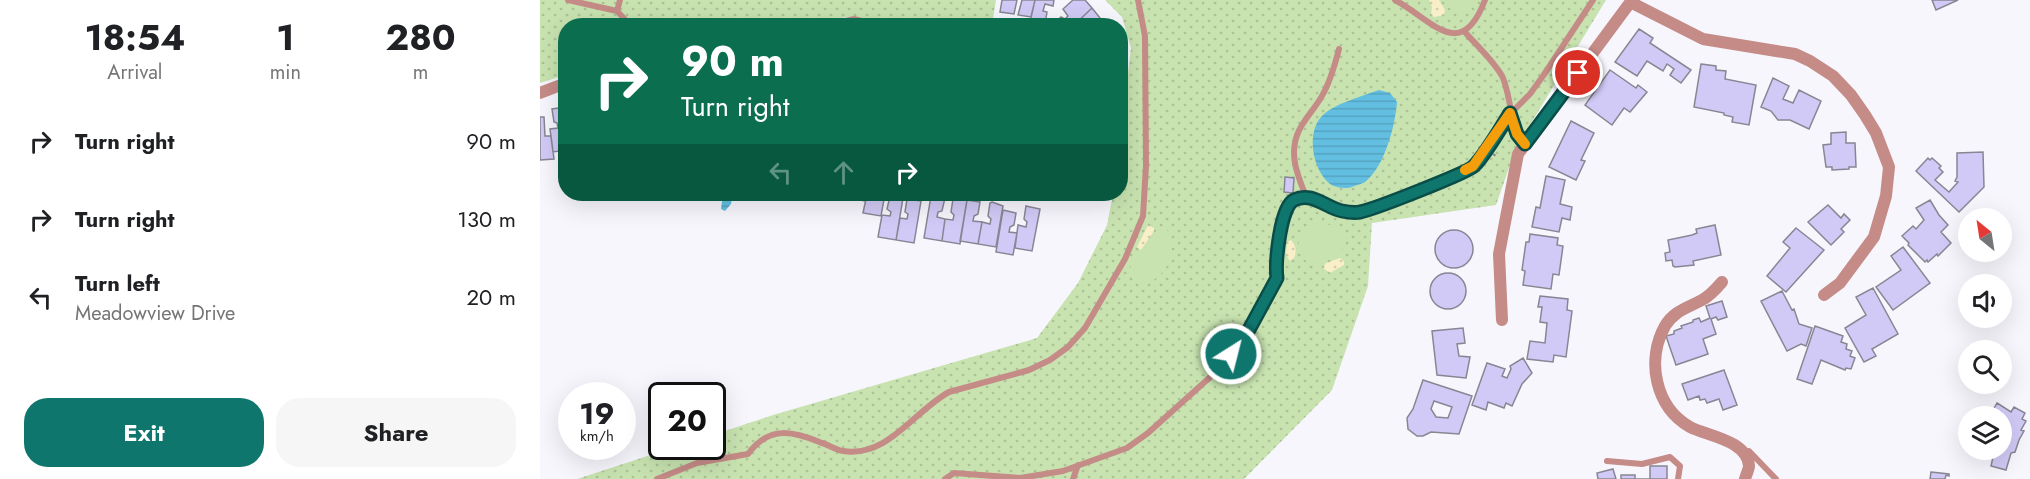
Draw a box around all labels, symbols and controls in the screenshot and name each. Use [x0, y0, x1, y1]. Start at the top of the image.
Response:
text: 18:54 [84, 11, 185, 63]
text: 1 [276, 11, 295, 63]
text: 280 [386, 11, 456, 63]
text: 90 m [681, 31, 784, 92]
icon: right [582, 42, 660, 120]
pin [1552, 47, 1603, 98]
icon: arrive [1561, 56, 1594, 89]
text: Arrival [107, 58, 162, 87]
text: min [270, 58, 301, 87]
text: m [413, 58, 428, 87]
text: Turn right [681, 87, 789, 126]
icon: right [24, 125, 57, 158]
text: Turn right [75, 125, 175, 157]
text: 90 m [466, 125, 516, 157]
icon: left [764, 156, 797, 189]
icon: ahead [827, 156, 860, 189]
icon: right [890, 156, 923, 189]
icon: right [24, 203, 57, 236]
text: Turn right [75, 203, 175, 235]
text: 130 m [457, 203, 516, 235]
north arrow [1958, 208, 2012, 262]
map controls [1958, 208, 2012, 460]
text: Turn left [75, 267, 160, 299]
button: sound [1958, 274, 2012, 328]
icon: left [24, 281, 57, 314]
text: 20 m [467, 281, 516, 313]
text: Meadowview Drive [75, 299, 235, 328]
position arrow [1199, 322, 1263, 386]
button: search [1958, 340, 2012, 394]
speed limit sign: 20 [648, 382, 726, 460]
text: 19 [579, 392, 615, 435]
button: Exit [24, 398, 264, 467]
button: Share [276, 398, 516, 467]
button: layers [1958, 406, 2012, 460]
text: km/h [580, 425, 614, 447]

